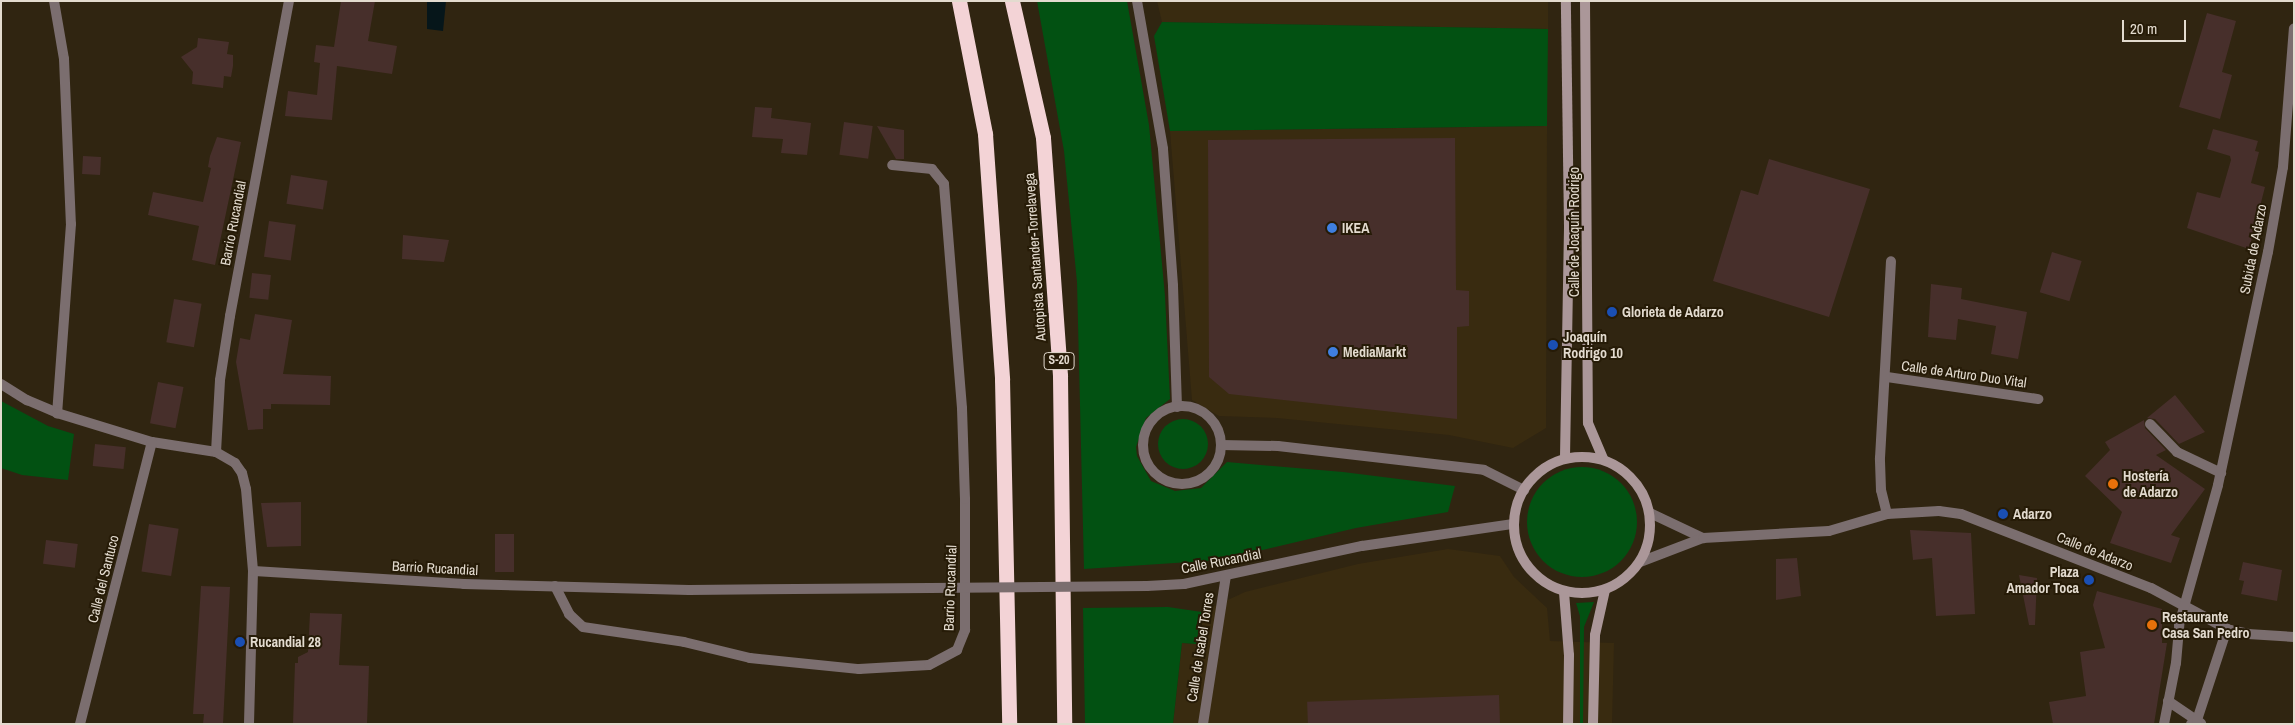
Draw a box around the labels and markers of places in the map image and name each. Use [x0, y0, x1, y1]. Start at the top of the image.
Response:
place label: IKEA [1342, 220, 1369, 236]
marker: IKEA [1326, 222, 1338, 234]
place label: Glorieta de Adarzo [1622, 304, 1724, 320]
marker: Glorieta de Adarzo [1606, 306, 1618, 318]
place label: Joaquín Rodrigo 10 [1563, 329, 1623, 362]
marker: Joaquín Rodrigo 10 [1547, 339, 1559, 351]
place label: MediaMarkt [1343, 344, 1406, 360]
marker: MediaMarkt [1327, 346, 1339, 358]
place label: Hostería de Adarzo [2123, 468, 2178, 501]
marker: Hostería de Adarzo [2107, 478, 2119, 490]
place label: Adarzo [2013, 506, 2052, 522]
marker: Adarzo [1997, 508, 2009, 520]
place label: Plaza Amador Toca [2006, 564, 2079, 596]
marker: Plaza Amador Toca [2083, 574, 2095, 586]
place label: Restaurante Casa San Pedro [2162, 609, 2249, 642]
marker: Restaurante Casa San Pedro [2146, 619, 2158, 631]
place label: Rucandial 28 [250, 634, 321, 650]
marker: Rucandial 28 [234, 636, 246, 648]

